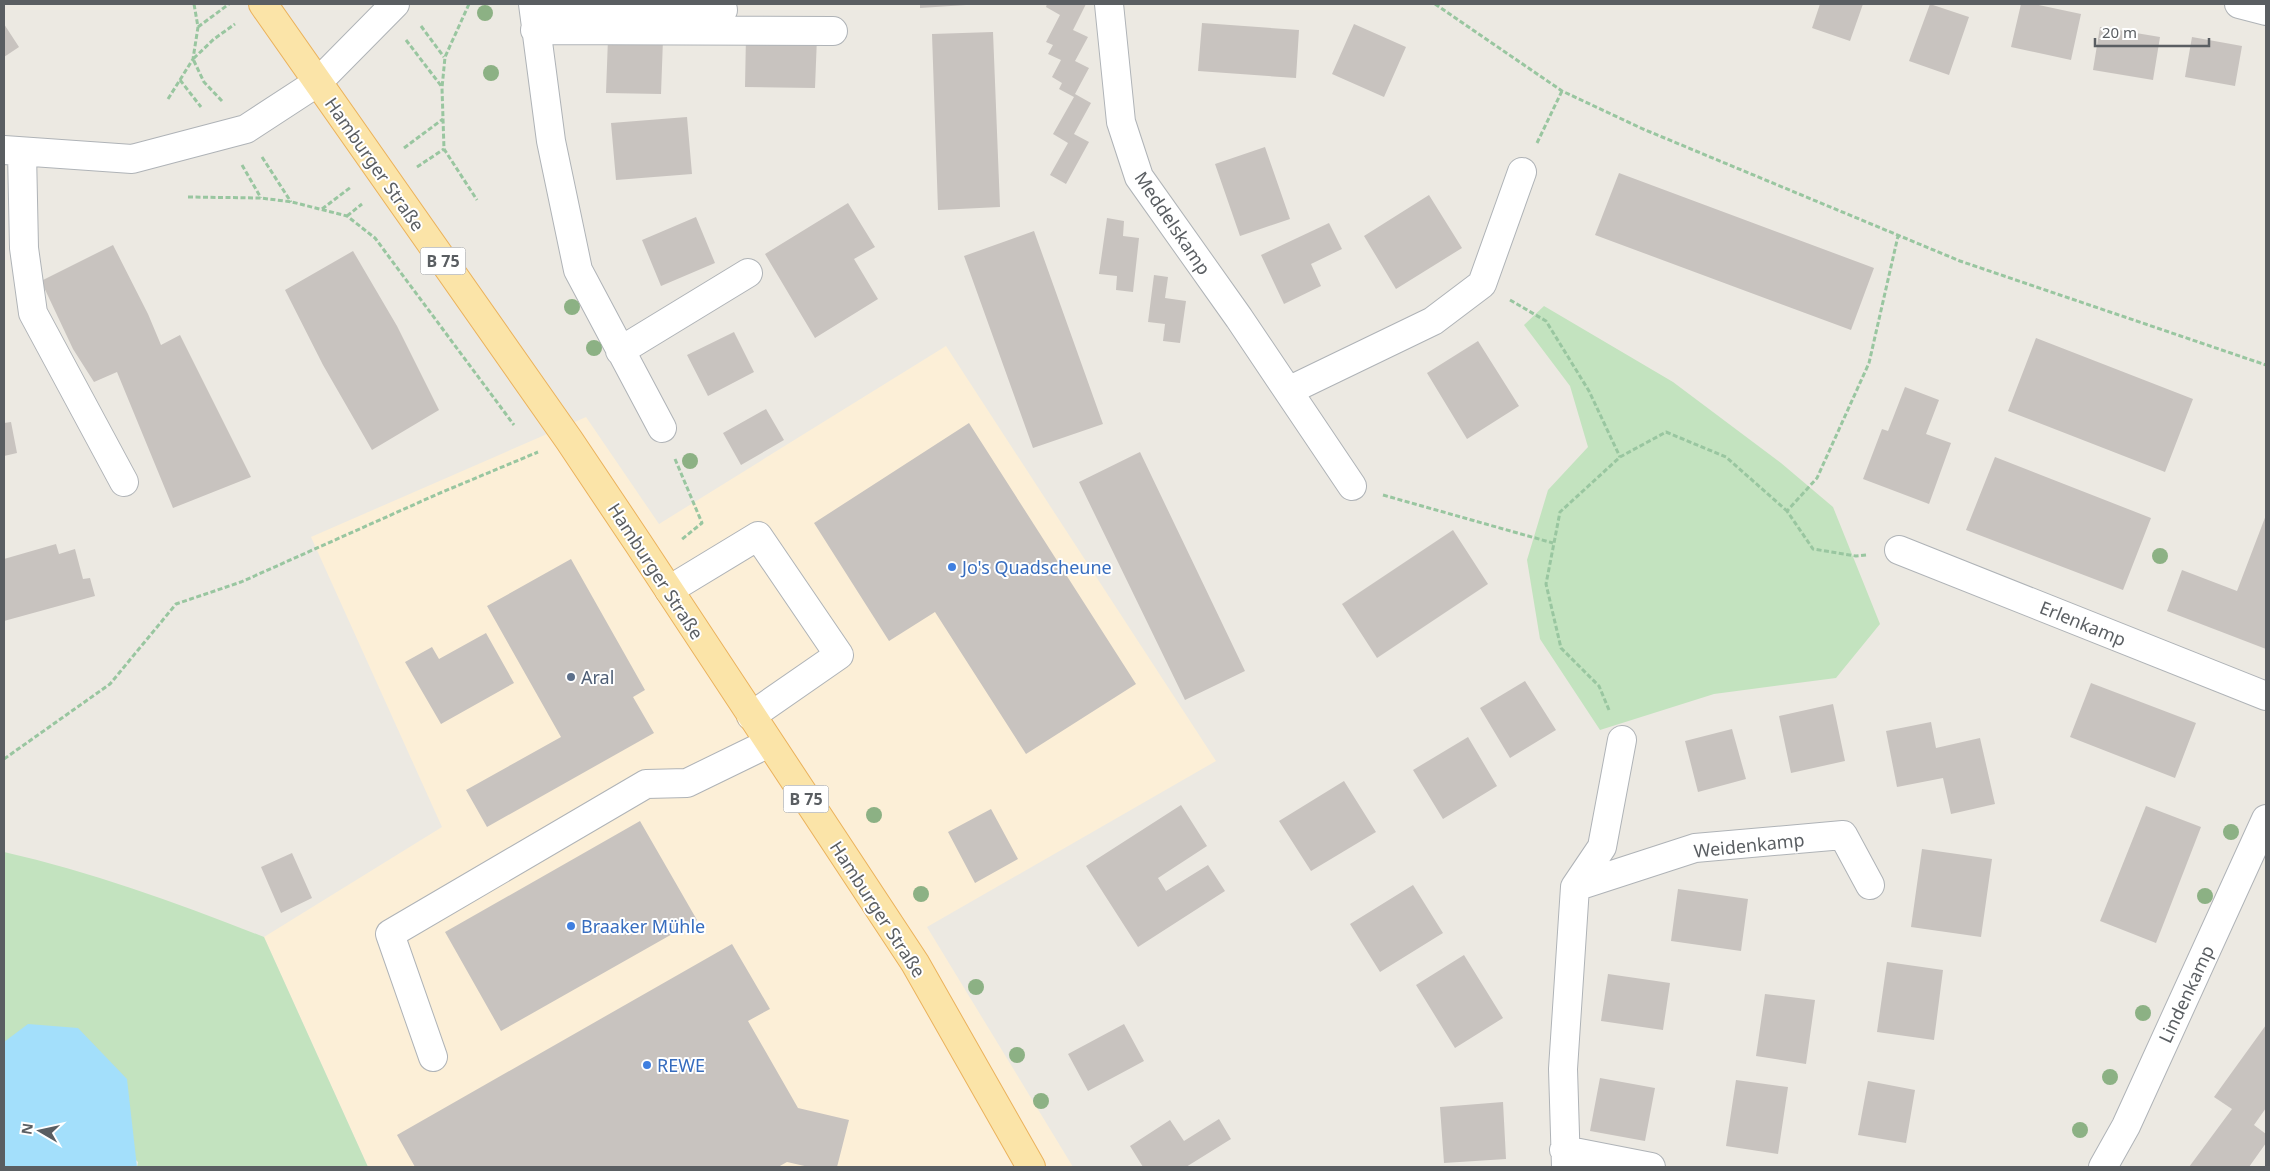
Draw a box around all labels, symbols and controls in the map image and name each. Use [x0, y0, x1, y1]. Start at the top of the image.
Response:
scale bar [2095, 15, 2209, 47]
text: 20 m [2102, 22, 2137, 42]
street label: Hamburger Straße [320, 92, 430, 236]
street label: Meddelskamp [1130, 167, 1216, 279]
road number: B 75 [420, 248, 466, 274]
street label: Hamburger Straße [603, 498, 709, 644]
place label: Jo's Quadscheune [960, 555, 1112, 579]
marker: Jo's Quadscheune [946, 561, 958, 573]
street label: Erlenkamp [2036, 595, 2130, 651]
place label: Aral [581, 665, 614, 689]
marker: Aral [565, 671, 577, 683]
road number: B 75 [784, 786, 828, 812]
street label: Weidenkamp [1692, 827, 1806, 863]
street label: Hamburger Straße [825, 836, 931, 982]
place label: Braaker Mühle [581, 914, 705, 938]
marker: Braaker Mühle [565, 920, 577, 932]
street label: Lindenkamp [2153, 941, 2219, 1047]
place label: REWE [657, 1053, 705, 1077]
marker: REWE [641, 1059, 653, 1071]
north arrow [15, 1106, 65, 1156]
text: N [16, 1122, 37, 1136]

